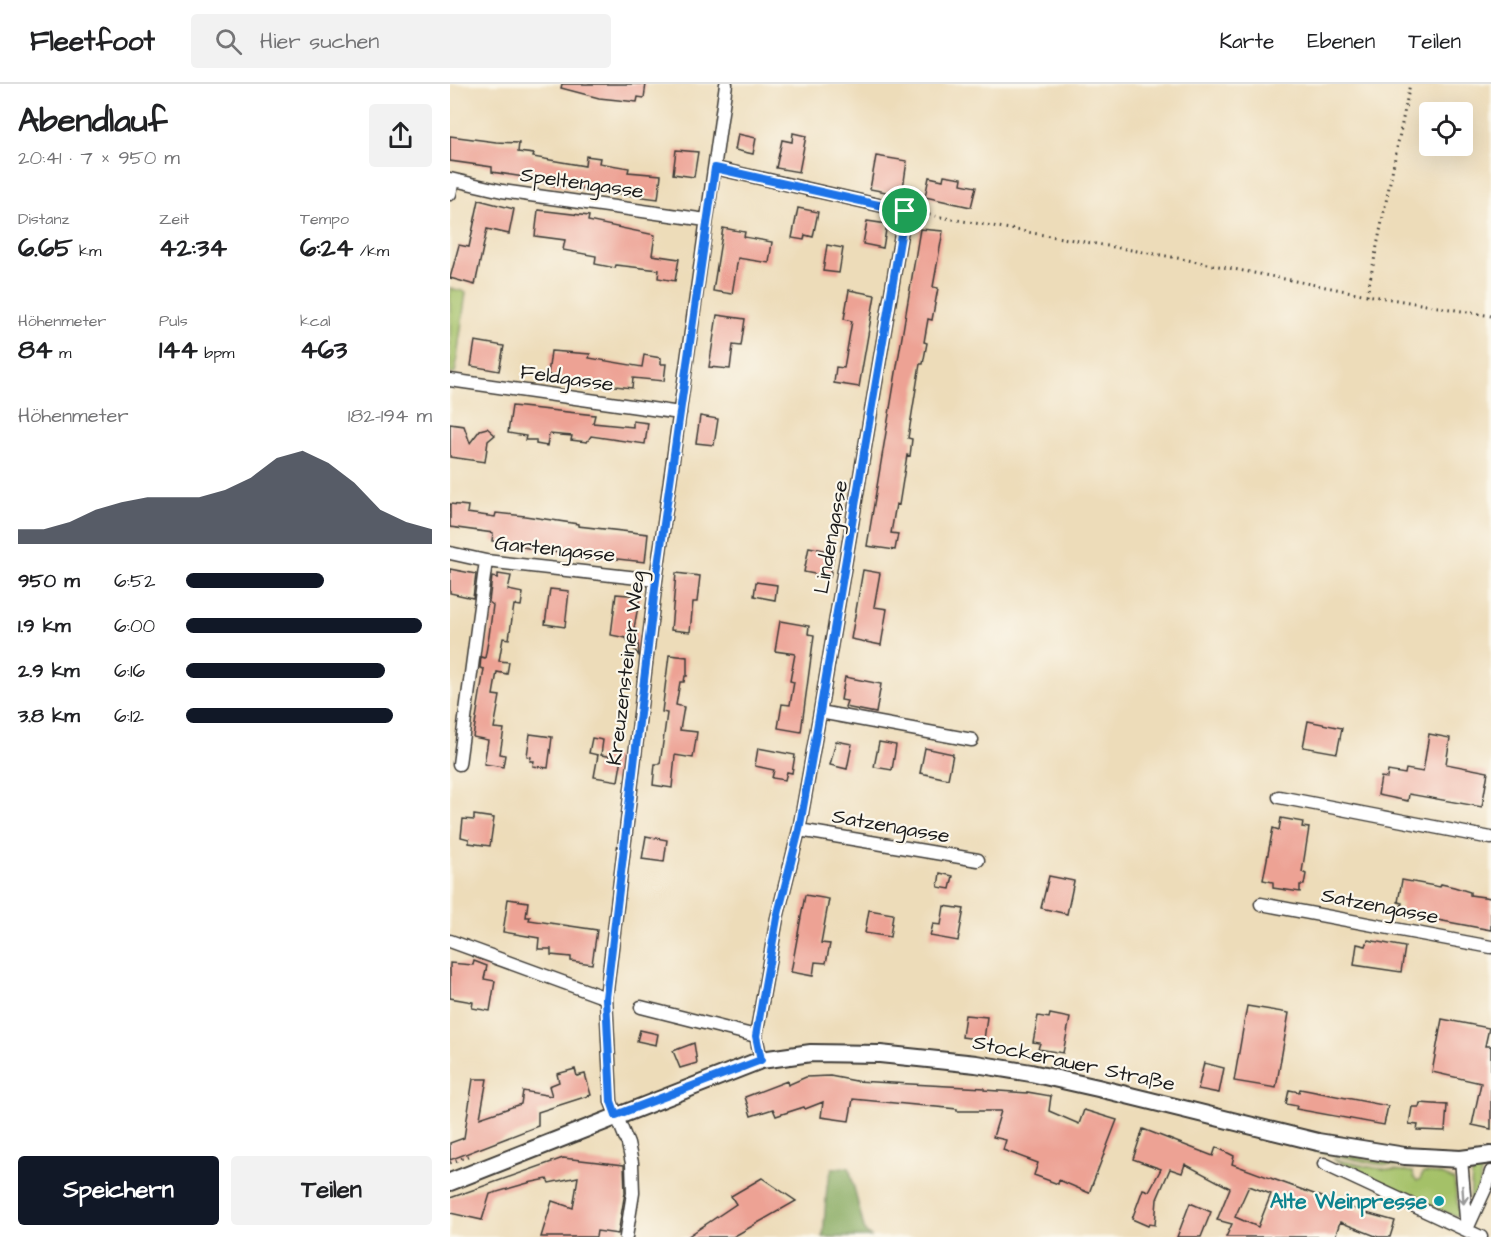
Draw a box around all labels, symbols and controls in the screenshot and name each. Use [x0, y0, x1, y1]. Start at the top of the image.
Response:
search box [191, 14, 611, 68]
text: Fleetfoot [30, 22, 155, 61]
icon: search [212, 25, 245, 58]
text: Hier suchen [260, 26, 379, 57]
text: Karte [1219, 27, 1274, 56]
text: Ebenen [1307, 27, 1375, 56]
text: Teilen [1408, 27, 1461, 56]
text: Abendlauf [18, 98, 167, 144]
map controls [1419, 102, 1473, 156]
button: locate [1419, 102, 1473, 156]
button: share [369, 104, 432, 167]
text: 20:41 · 7 × 950 m [18, 144, 180, 172]
street label: Speltengasse [518, 160, 645, 208]
pin [879, 185, 930, 236]
icon: arrive [888, 194, 921, 227]
text: Distanz [18, 208, 69, 230]
text: Zeit [159, 208, 189, 230]
text: Tempo [300, 208, 349, 230]
text: 6.65 [18, 230, 73, 266]
text: 42:34 [159, 230, 227, 266]
text: 6:24 [300, 230, 353, 266]
text: km [73, 240, 101, 262]
text: /km [353, 240, 389, 262]
text: Höhenmeter [18, 310, 106, 332]
text: Puls [159, 310, 188, 332]
text: kcal [300, 310, 331, 332]
text: 84 [18, 332, 53, 368]
text: 144 [159, 332, 198, 368]
text: 463 [300, 332, 347, 368]
text: m [53, 342, 71, 364]
text: bpm [198, 342, 234, 364]
street label: Feldgasse [518, 357, 616, 401]
text: Höhenmeter [18, 402, 128, 430]
text: 182–194 m [348, 402, 432, 430]
street label: Lindengasse [807, 478, 857, 596]
street label: Gartengasse [493, 528, 617, 572]
text: 950 m [18, 567, 80, 595]
text: 6:52 [114, 567, 155, 595]
street label: Kreuzensteiner Weg [600, 569, 654, 767]
text: 1.9 km [18, 612, 71, 640]
text: 6:00 [114, 612, 155, 640]
text: 2.9 km [18, 657, 80, 685]
text: 6:16 [114, 657, 145, 685]
text: 3.8 km [18, 702, 80, 730]
text: 6:12 [114, 702, 144, 730]
street label: Satzengasse [830, 801, 952, 853]
street label: Satzengasse [1318, 880, 1441, 934]
street label: Stockerauer Straße [970, 1027, 1178, 1099]
button: Speichern [18, 1156, 219, 1225]
button: Teilen [231, 1156, 432, 1225]
one-way arrow [1458, 1184, 1469, 1204]
place label: Alte Weinpresse [1270, 1187, 1428, 1217]
marker: Alte Weinpresse [1432, 1194, 1446, 1208]

